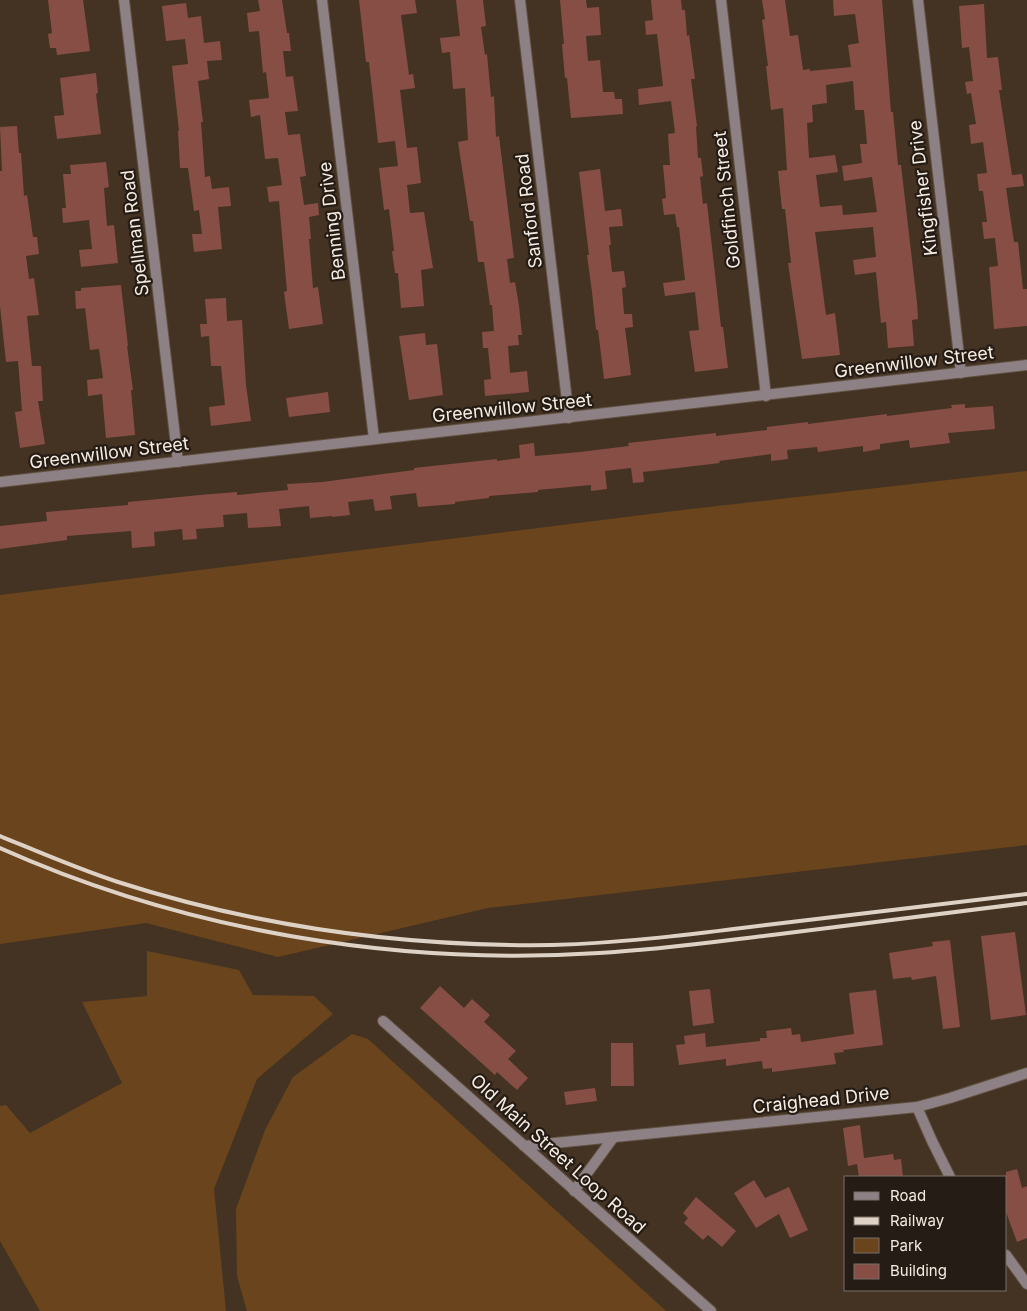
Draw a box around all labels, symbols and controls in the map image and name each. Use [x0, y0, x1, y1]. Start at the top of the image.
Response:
street label: Kingfisher Drive [904, 119, 941, 257]
street label: Goldfinch Street [709, 130, 744, 270]
street label: Sanford Road [511, 153, 546, 270]
street label: Benning Drive [314, 161, 349, 282]
street label: Spellman Road [116, 169, 153, 297]
street label: Greenwillow Street [833, 341, 995, 382]
street label: Greenwillow Street [431, 389, 593, 426]
street label: Greenwillow Street [28, 432, 190, 473]
street label: Old Main Street Loop Road [467, 1070, 650, 1238]
street label: Craighead Drive [751, 1082, 890, 1117]
legend [844, 1176, 1007, 1291]
text: Road [890, 1186, 926, 1205]
text: Railway [890, 1211, 945, 1230]
text: Park [890, 1236, 923, 1255]
text: Building [890, 1261, 947, 1280]

